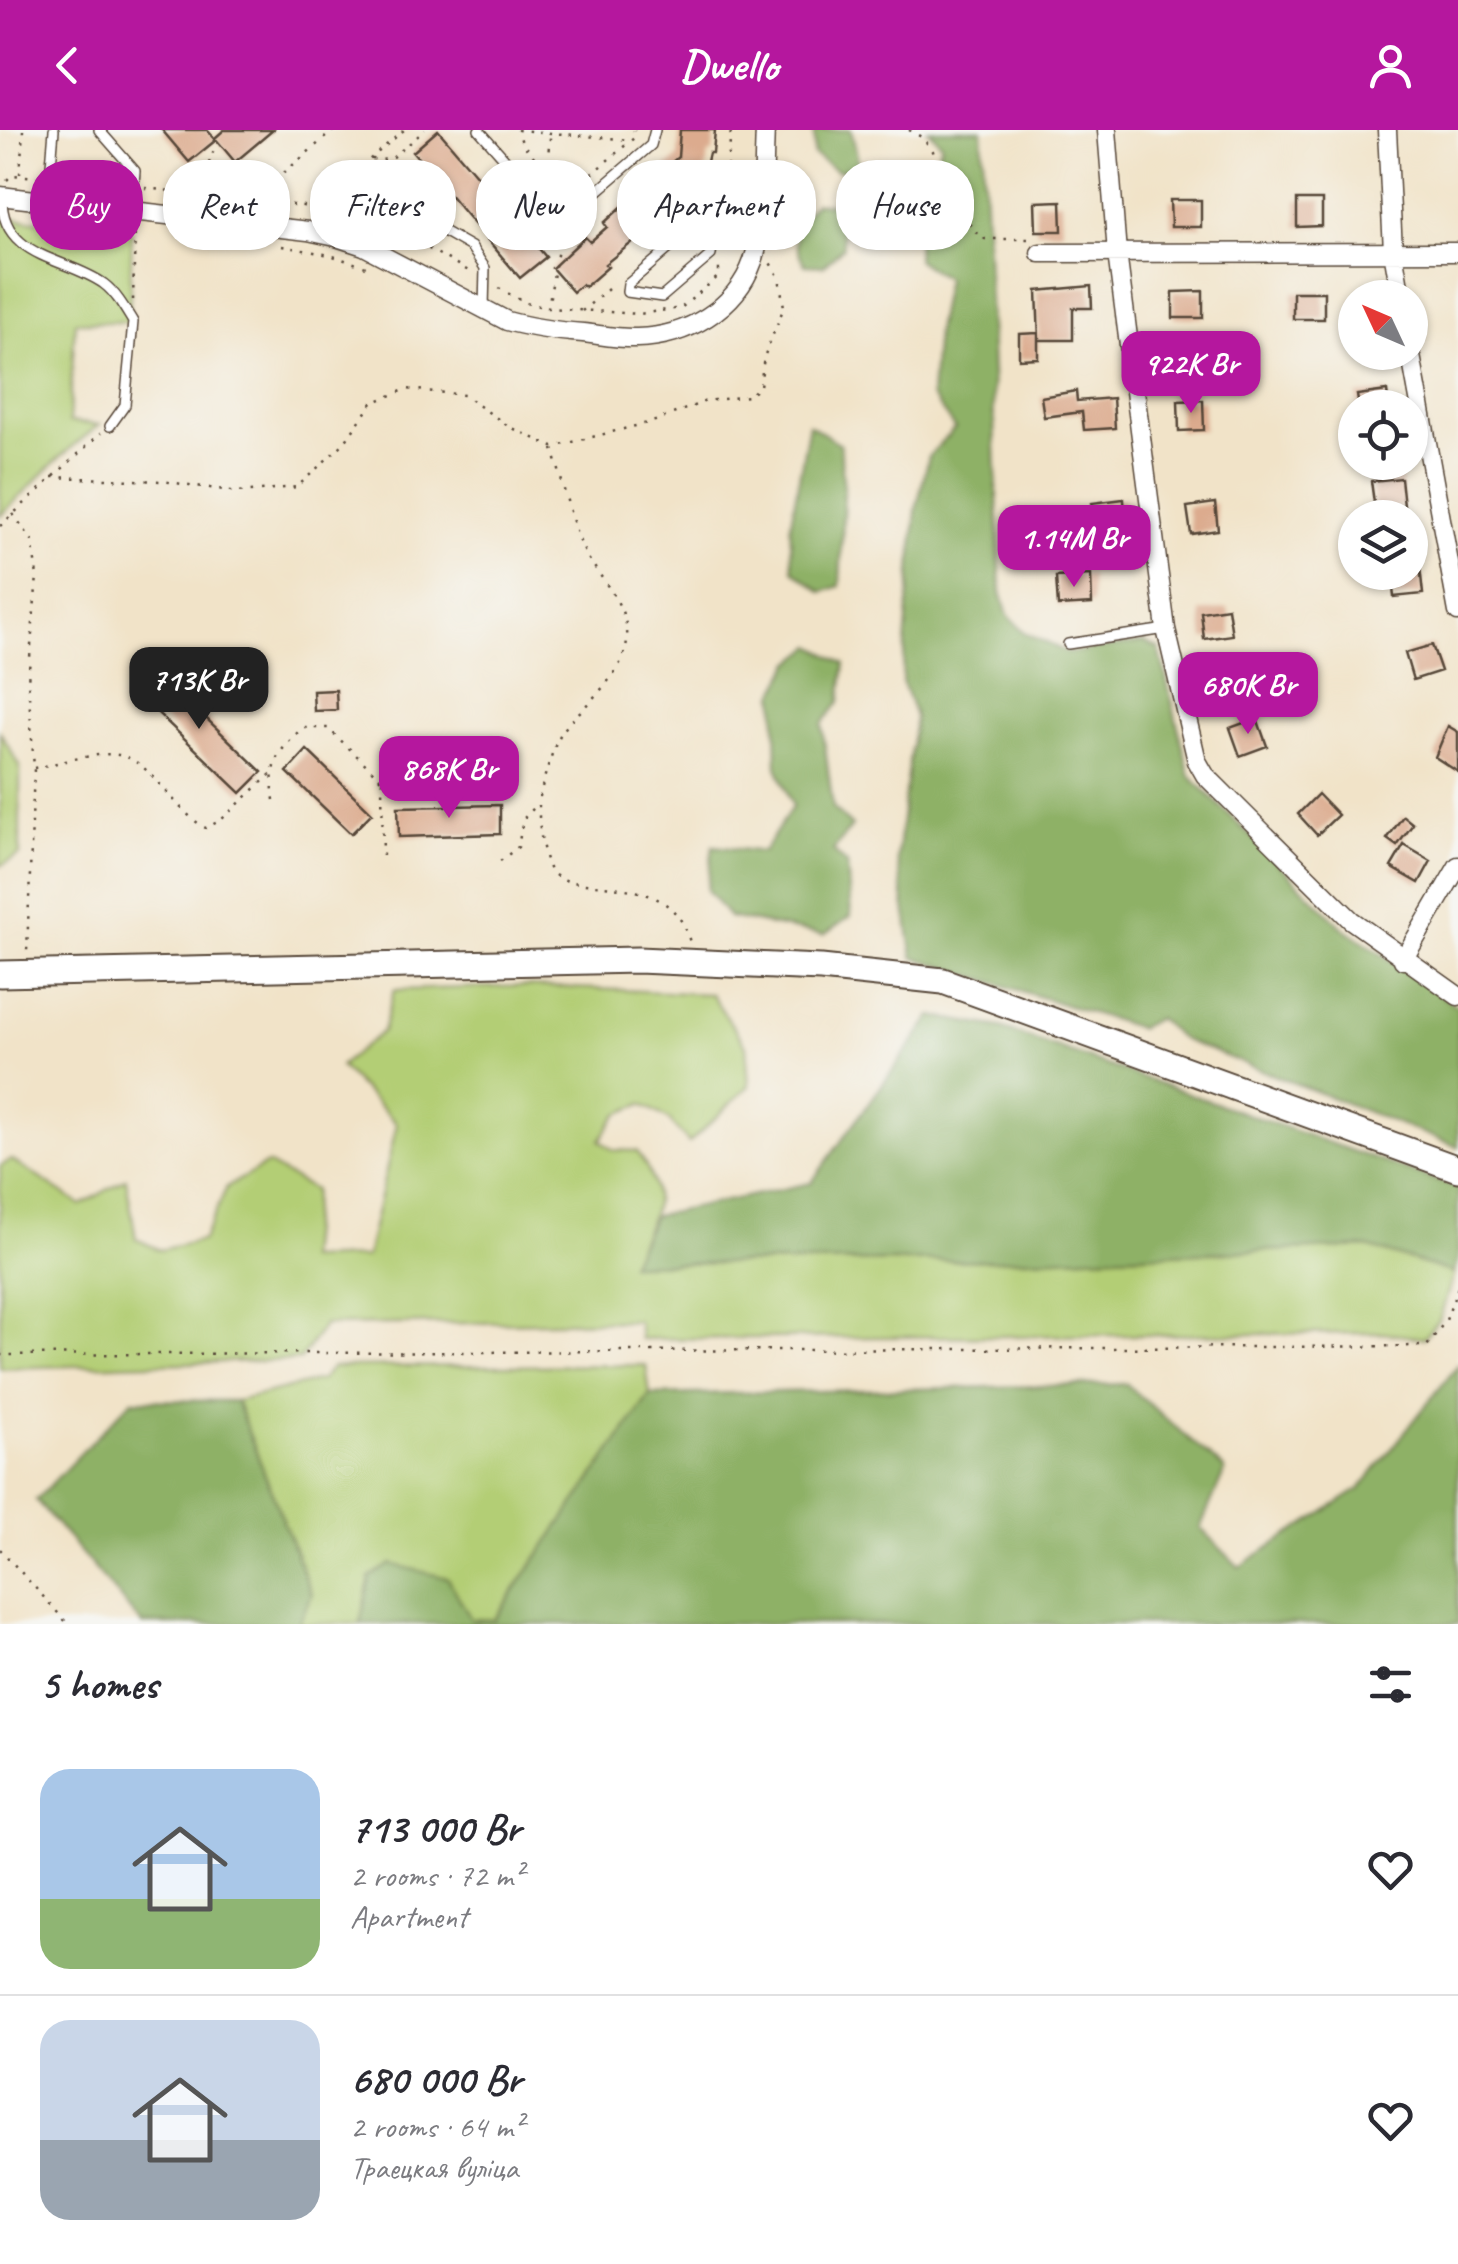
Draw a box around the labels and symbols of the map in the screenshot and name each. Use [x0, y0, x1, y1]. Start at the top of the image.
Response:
north arrow [1338, 280, 1428, 370]
pin: 922K Br [1099, 331, 1283, 416]
pin: 1.14M Br [971, 505, 1177, 590]
pin: 713K Br [107, 647, 291, 732]
pin: 680K Br [1156, 652, 1340, 737]
pin: 868K Br [357, 736, 541, 821]

